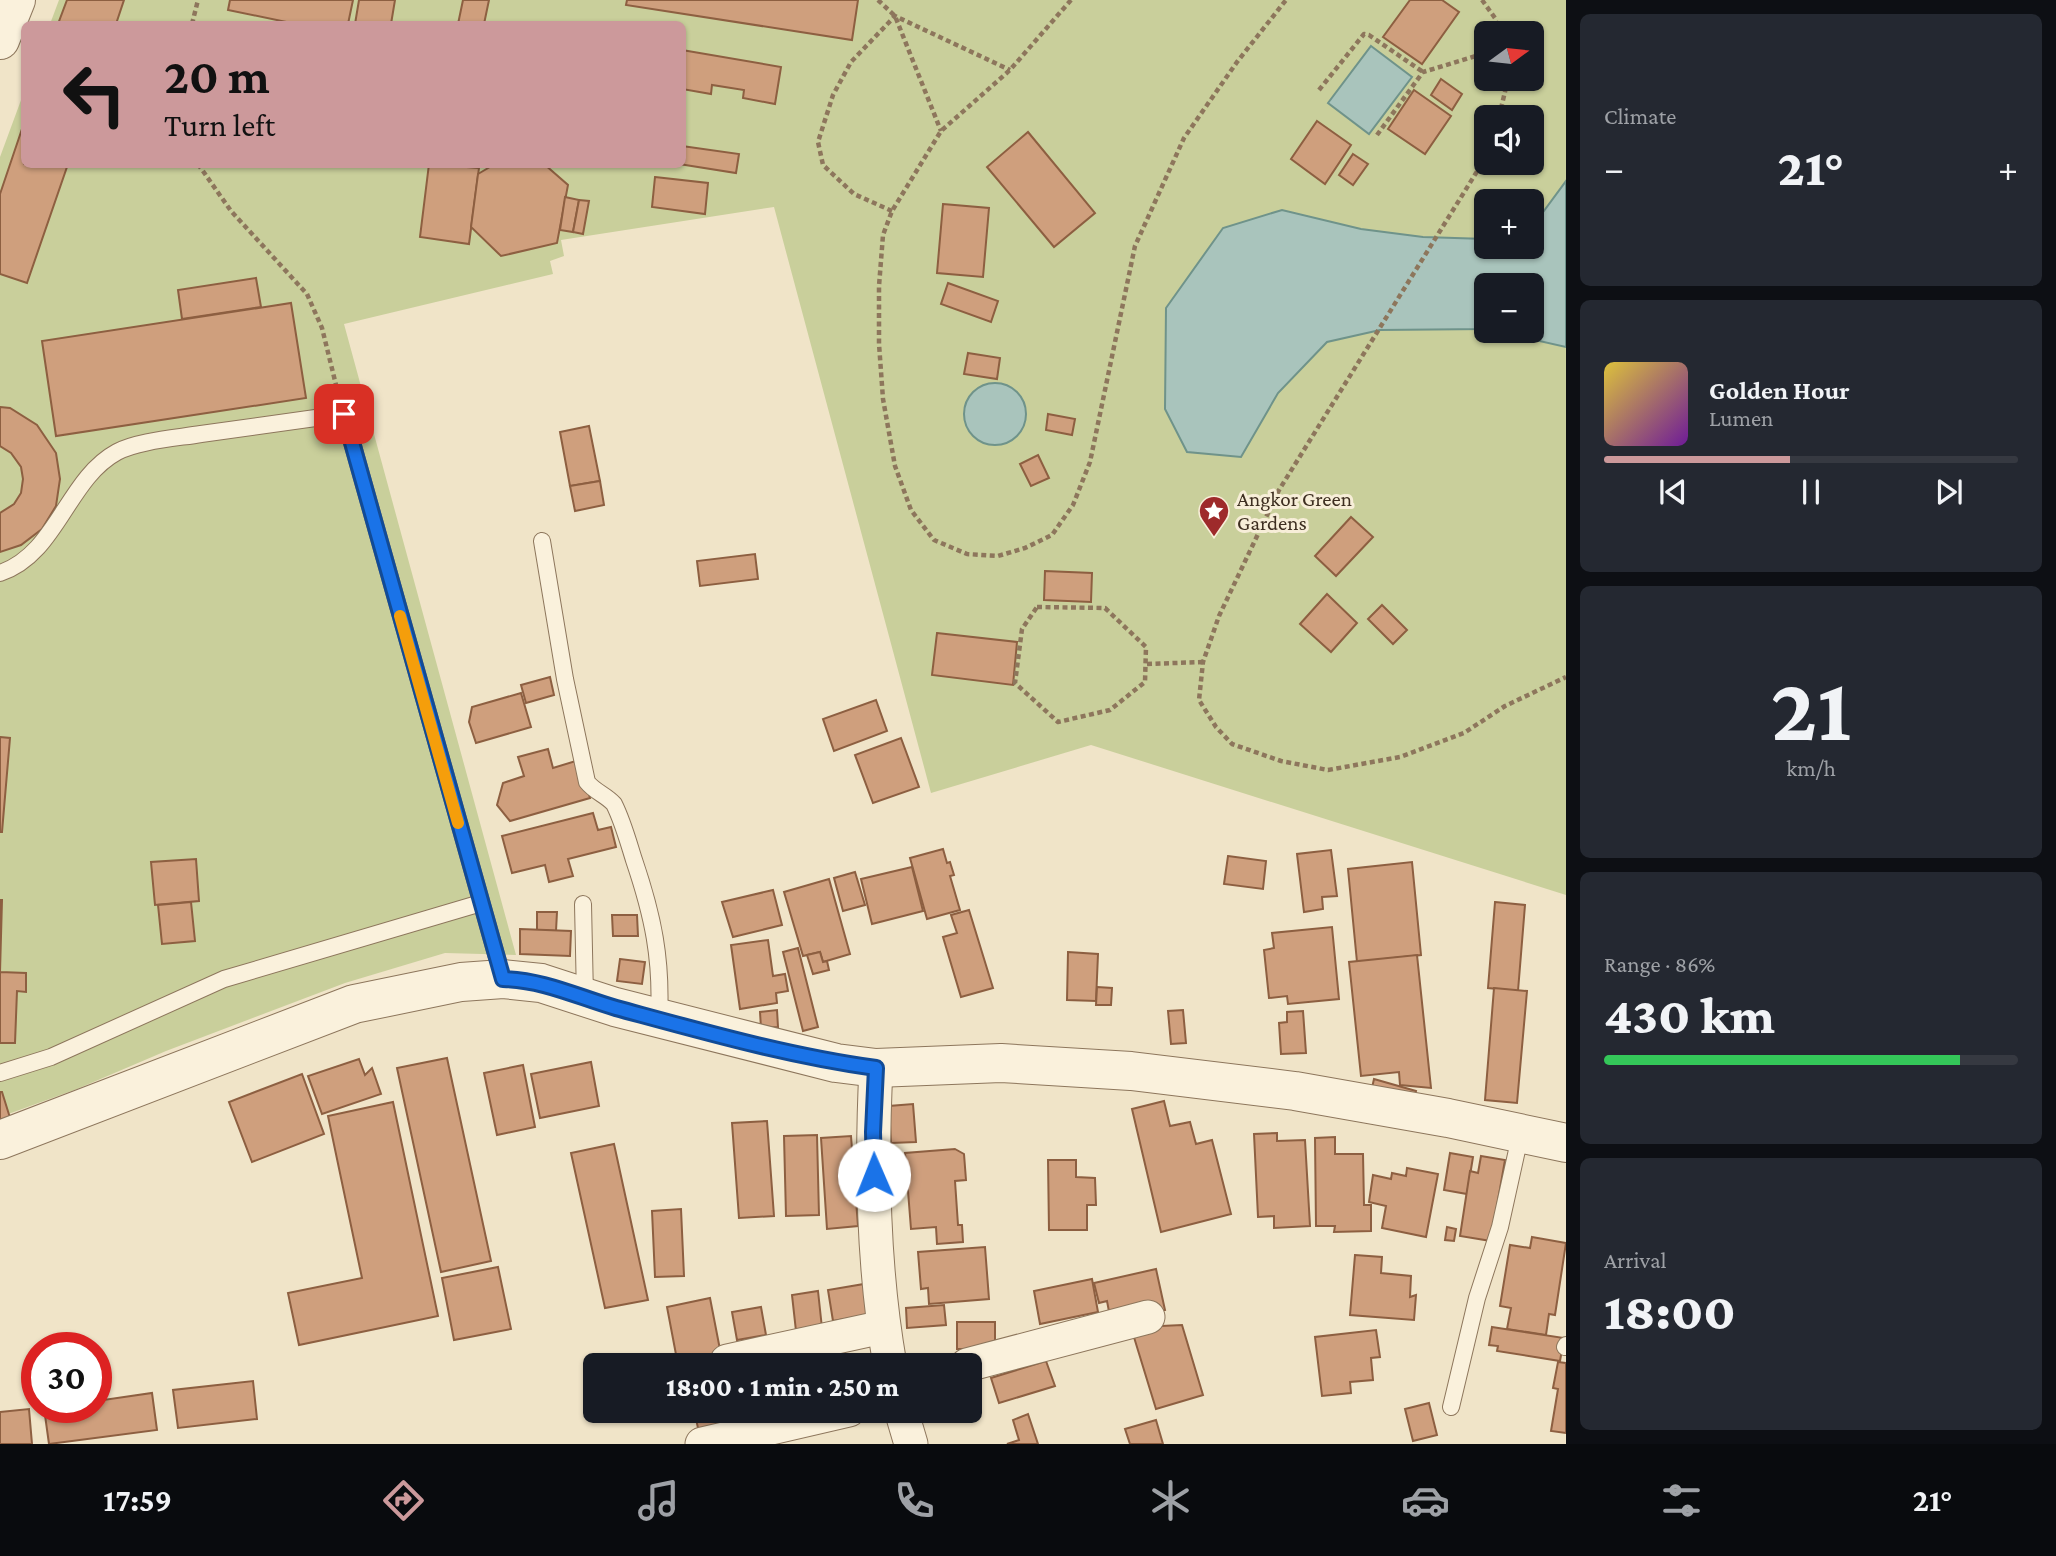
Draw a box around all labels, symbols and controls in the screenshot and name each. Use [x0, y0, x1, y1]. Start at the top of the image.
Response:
north arrow [1474, 21, 1544, 91]
map controls [1474, 21, 1544, 343]
icon: left [49, 49, 140, 140]
text: 20 m [164, 49, 270, 104]
text: Climate [1604, 103, 1676, 129]
button: sound [1474, 105, 1544, 175]
text: Turn left [164, 107, 275, 143]
text: 21° [1778, 138, 1844, 196]
text: − [1604, 147, 1624, 189]
text: + [1998, 147, 2018, 189]
button: + [1474, 189, 1544, 259]
button: − [1474, 273, 1544, 343]
text: Golden Hour [1709, 376, 1850, 405]
pin [314, 384, 374, 444]
icon: arrive [325, 395, 363, 433]
text: Lumen [1709, 405, 1773, 431]
icon: previous [1654, 473, 1692, 511]
icon: pause [1792, 473, 1830, 511]
icon: next [1930, 473, 1968, 511]
place label: Angkor Green Gardens [1237, 487, 1352, 535]
place icon: Angkor Green Gardens [1197, 494, 1231, 538]
text: 21 [1771, 658, 1851, 760]
text: km/h [1786, 755, 1836, 781]
text: Range · 86% [1604, 951, 1715, 977]
text: 430 km [1604, 986, 1775, 1044]
position arrow [837, 1138, 911, 1212]
text: Arrival [1604, 1247, 1667, 1273]
text: 18:00 [1604, 1282, 1736, 1340]
speed limit sign: 30 [21, 1332, 112, 1423]
text: 18:00 · 1 min · 250 m [666, 1373, 899, 1402]
icon: directions [379, 1476, 428, 1525]
icon: music [634, 1476, 683, 1525]
icon: phone [890, 1476, 939, 1525]
icon: climate [1146, 1476, 1195, 1525]
icon: car [1401, 1476, 1450, 1525]
icon: filters [1657, 1476, 1706, 1525]
text: 17:59 [103, 1482, 172, 1518]
text: 21° [1913, 1482, 1953, 1518]

